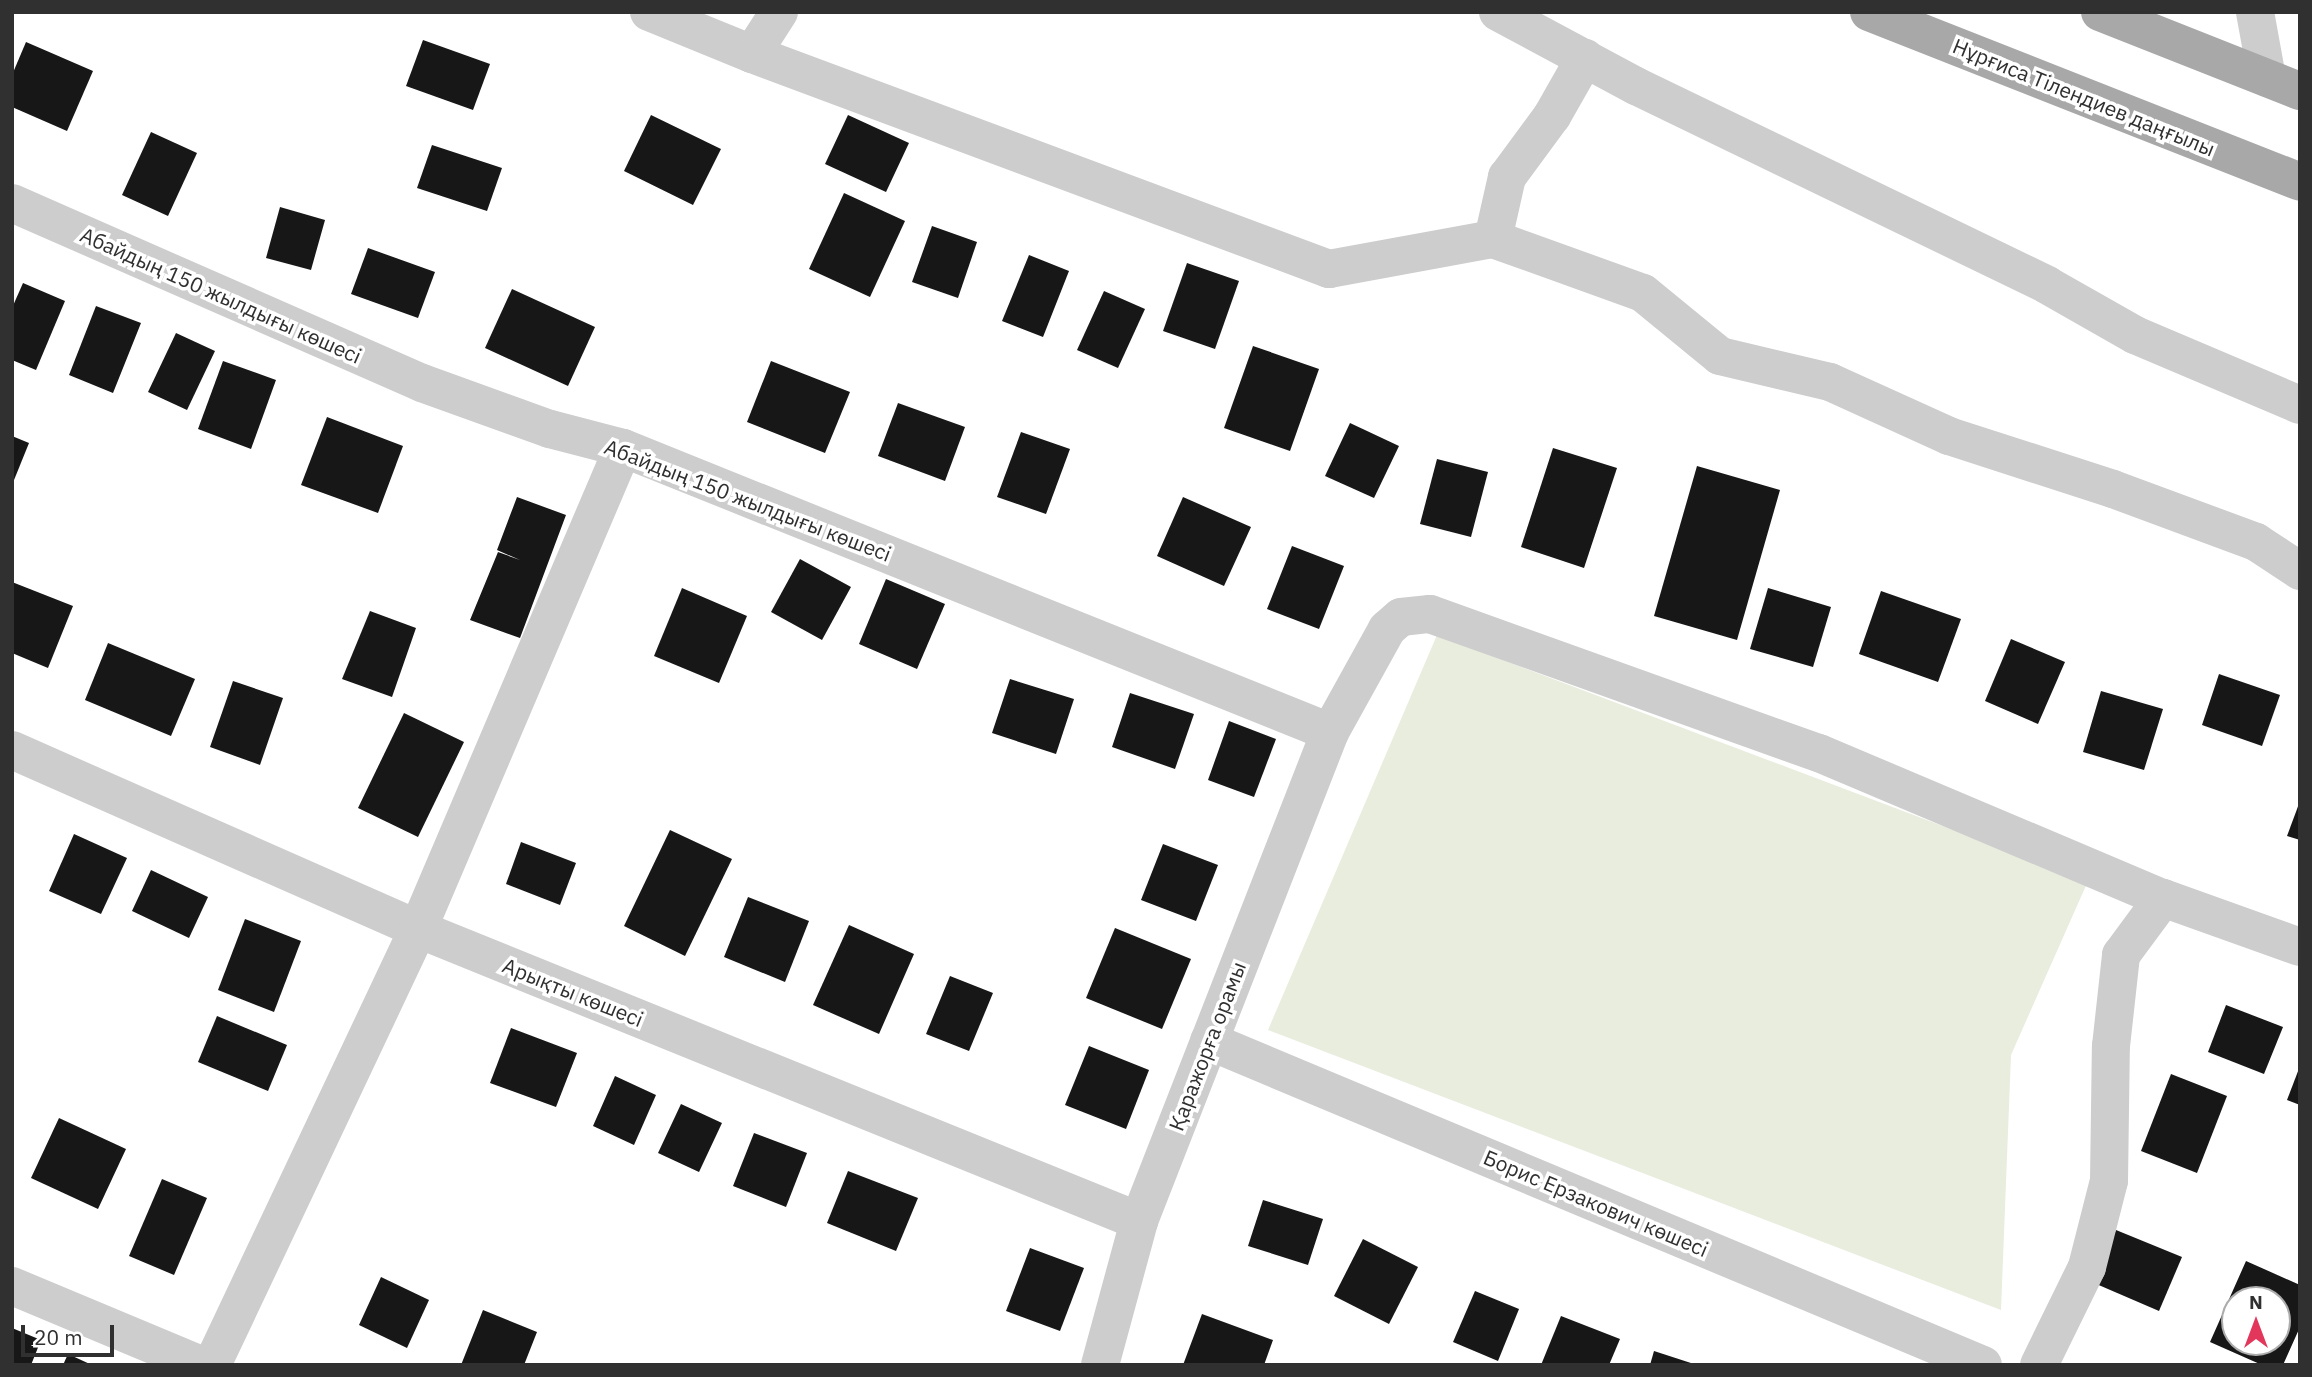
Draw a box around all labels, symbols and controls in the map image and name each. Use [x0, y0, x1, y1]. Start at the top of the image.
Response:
street label: Нұрғиса Тілендиев даңғылы [1949, 33, 2219, 161]
street label: Абайдың 150 жылдығы көшесі [77, 221, 365, 369]
street label: Абайдың 150 жылдығы көшесі [601, 434, 895, 566]
street label: Арықты көшесі [499, 952, 647, 1032]
street label: Қаражорға орамы [1163, 958, 1251, 1134]
street label: Борис Ерзакович көшесі [1480, 1144, 1712, 1262]
north arrow [2221, 1286, 2291, 1356]
text: N [2249, 1290, 2263, 1314]
scale bar [24, 1310, 117, 1354]
text: 20 m [34, 1323, 83, 1351]

